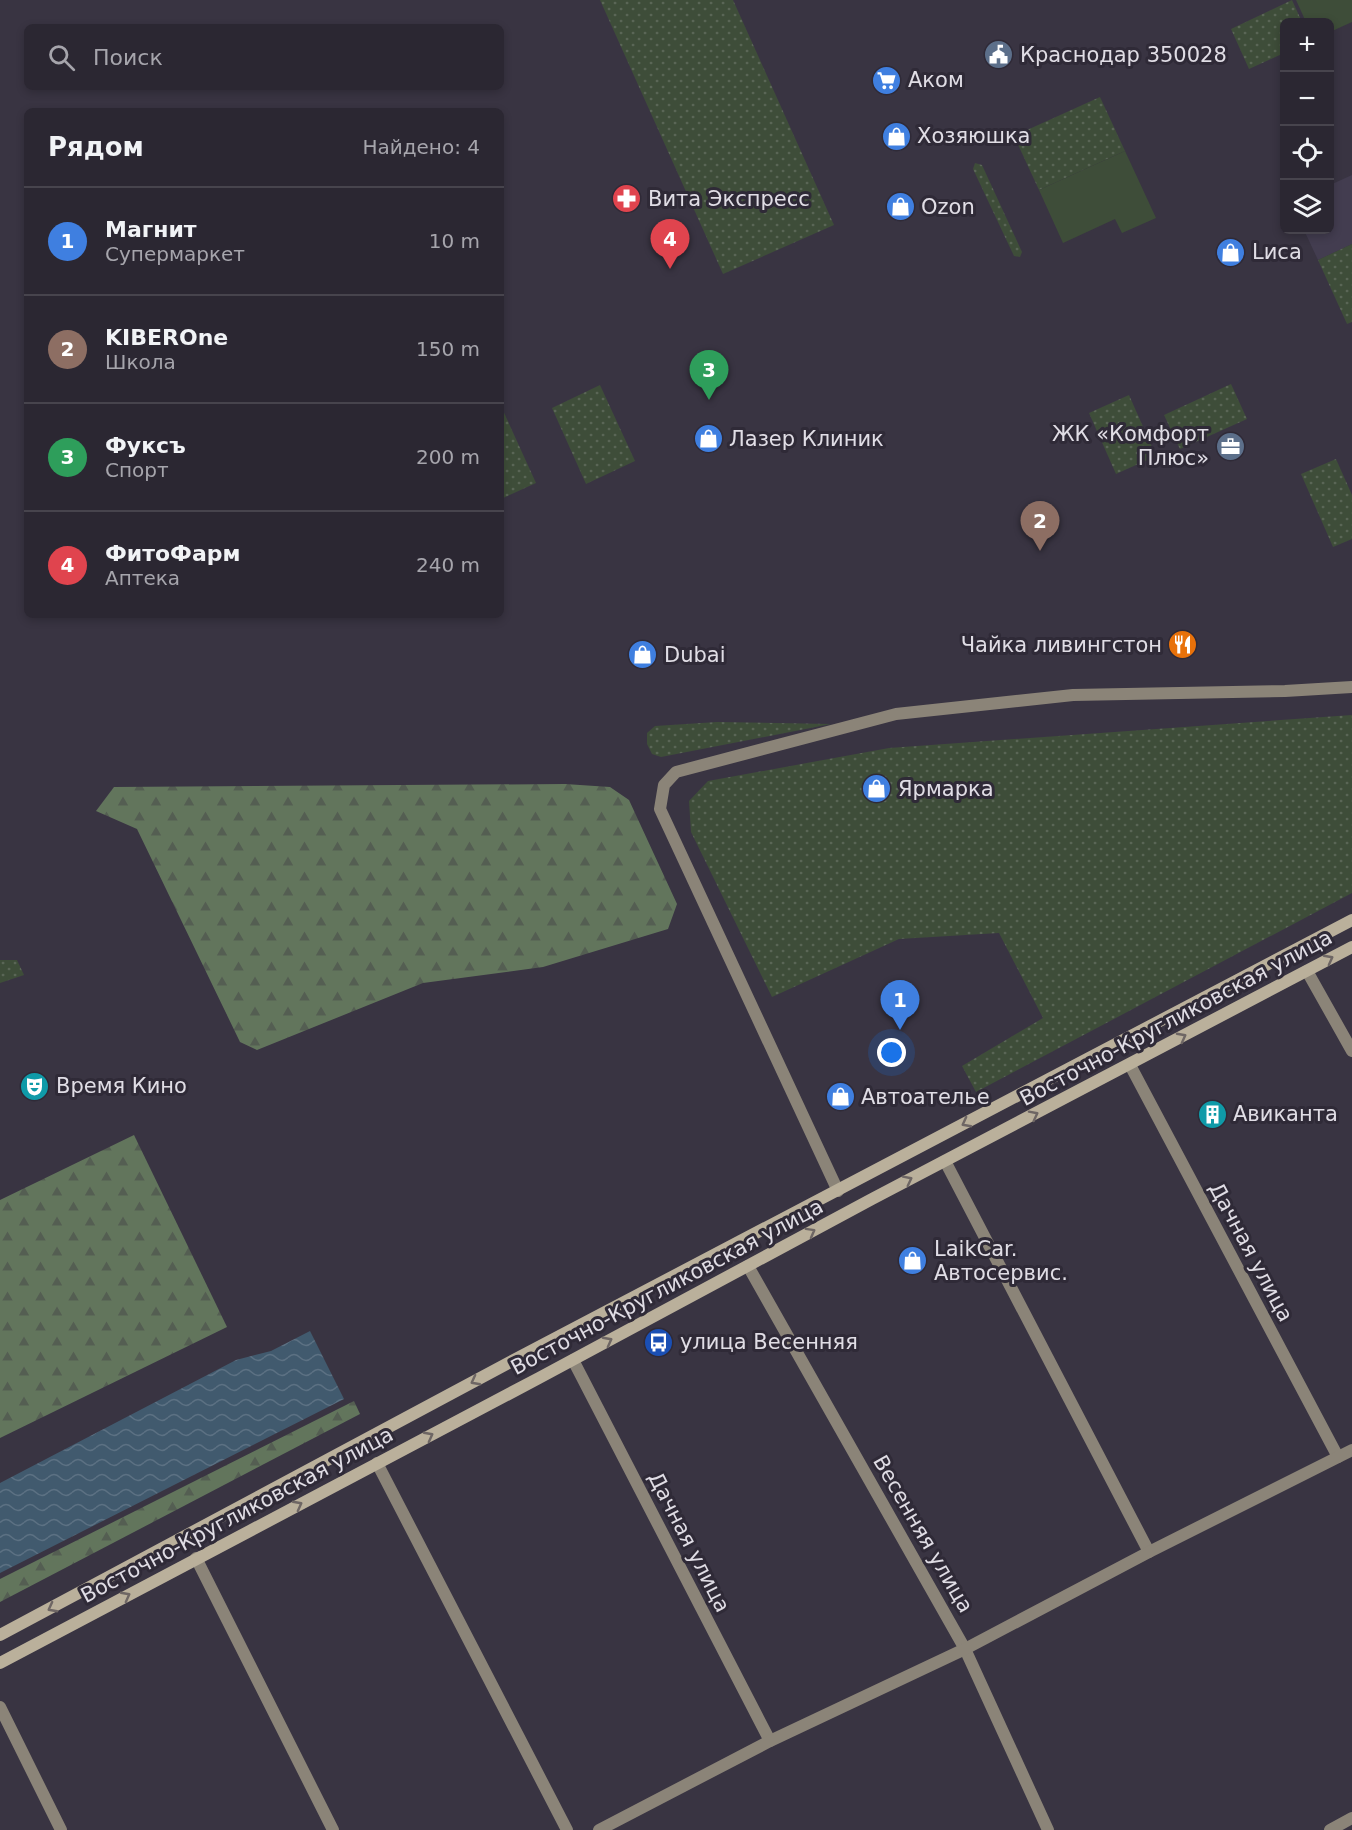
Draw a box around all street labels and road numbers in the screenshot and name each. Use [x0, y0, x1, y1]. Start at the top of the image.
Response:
street label: Восточно-Кругликовская улица [1016, 925, 1336, 1111]
street label: Дачная улица [1204, 1178, 1298, 1326]
street label: Восточно-Кругликовская улица [507, 1194, 827, 1380]
street label: Восточно-Кругликовская улица [77, 1422, 397, 1608]
street label: Весенняя улица [868, 1451, 978, 1617]
street label: Дачная улица [643, 1468, 735, 1616]

